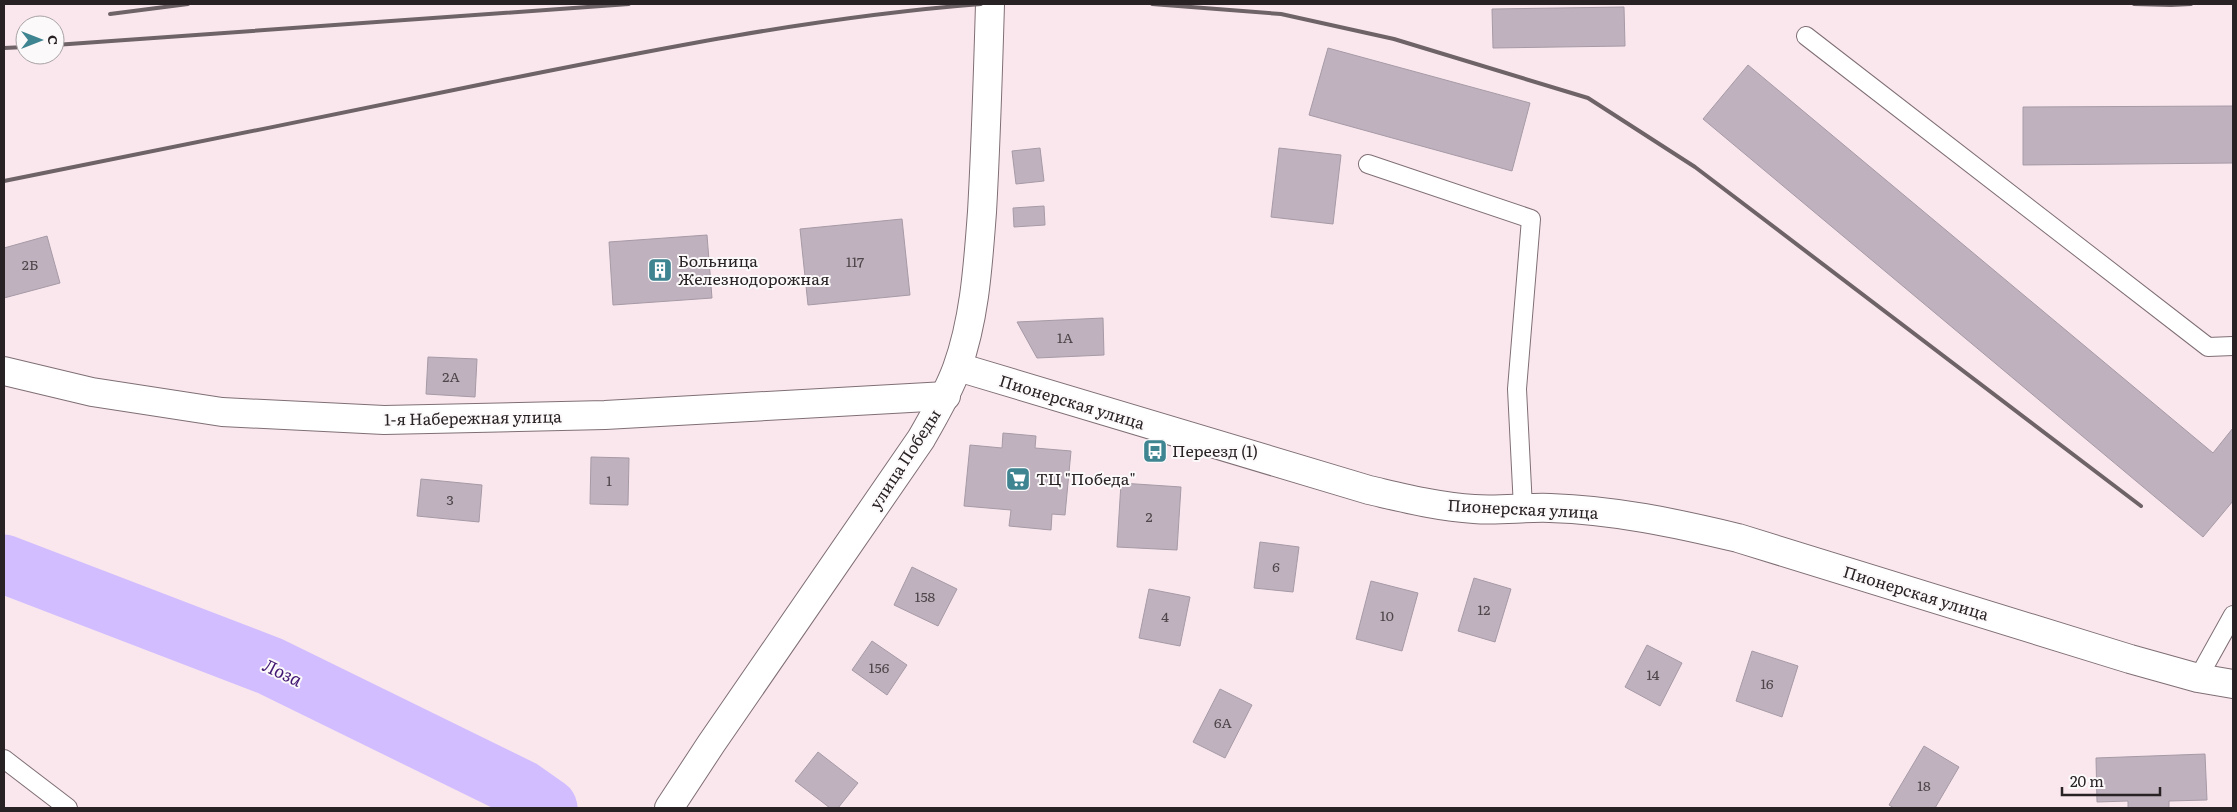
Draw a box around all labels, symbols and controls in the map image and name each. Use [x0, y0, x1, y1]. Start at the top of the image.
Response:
north arrow [15, 15, 65, 65]
text: С [44, 35, 64, 45]
place label: Больница Железнодорожная [678, 248, 830, 290]
house number: 117 [846, 251, 864, 271]
house number: 2Б [22, 254, 38, 274]
building icon: Больница Железнодорожная [647, 257, 673, 283]
house number: 1А [1057, 327, 1074, 347]
house number: 2А [442, 366, 460, 386]
street label: Пионерская улица [997, 367, 1148, 435]
street label: 1-я Набережная улица [384, 403, 562, 431]
street label: улица Победы [863, 404, 946, 513]
bus stop icon: Переезд (1) [1142, 438, 1168, 464]
place label: Переезд (1) [1172, 438, 1258, 462]
supermarket icon: ТЦ "Победа" [1005, 466, 1031, 492]
place label: ТЦ "Победа" [1036, 466, 1136, 490]
house number: 1 [606, 470, 612, 490]
house number: 3 [446, 489, 454, 509]
street label: Пионерская улица [1447, 492, 1599, 524]
house number: 2 [1145, 506, 1153, 526]
house number: 6 [1272, 556, 1280, 576]
street label: Пионерская улица [1841, 558, 1992, 626]
house number: 158 [915, 586, 936, 606]
house number: 12 [1478, 599, 1490, 619]
house number: 10 [1380, 605, 1394, 625]
house number: 4 [1161, 606, 1169, 626]
water label: Лоза [258, 651, 307, 693]
house number: 156 [869, 657, 890, 677]
house number: 14 [1647, 664, 1660, 684]
house number: 16 [1760, 673, 1774, 693]
house number: 6А [1214, 712, 1233, 732]
scale bar [2062, 764, 2160, 796]
text: 20 m [2070, 769, 2104, 792]
house number: 18 [1917, 775, 1931, 795]

